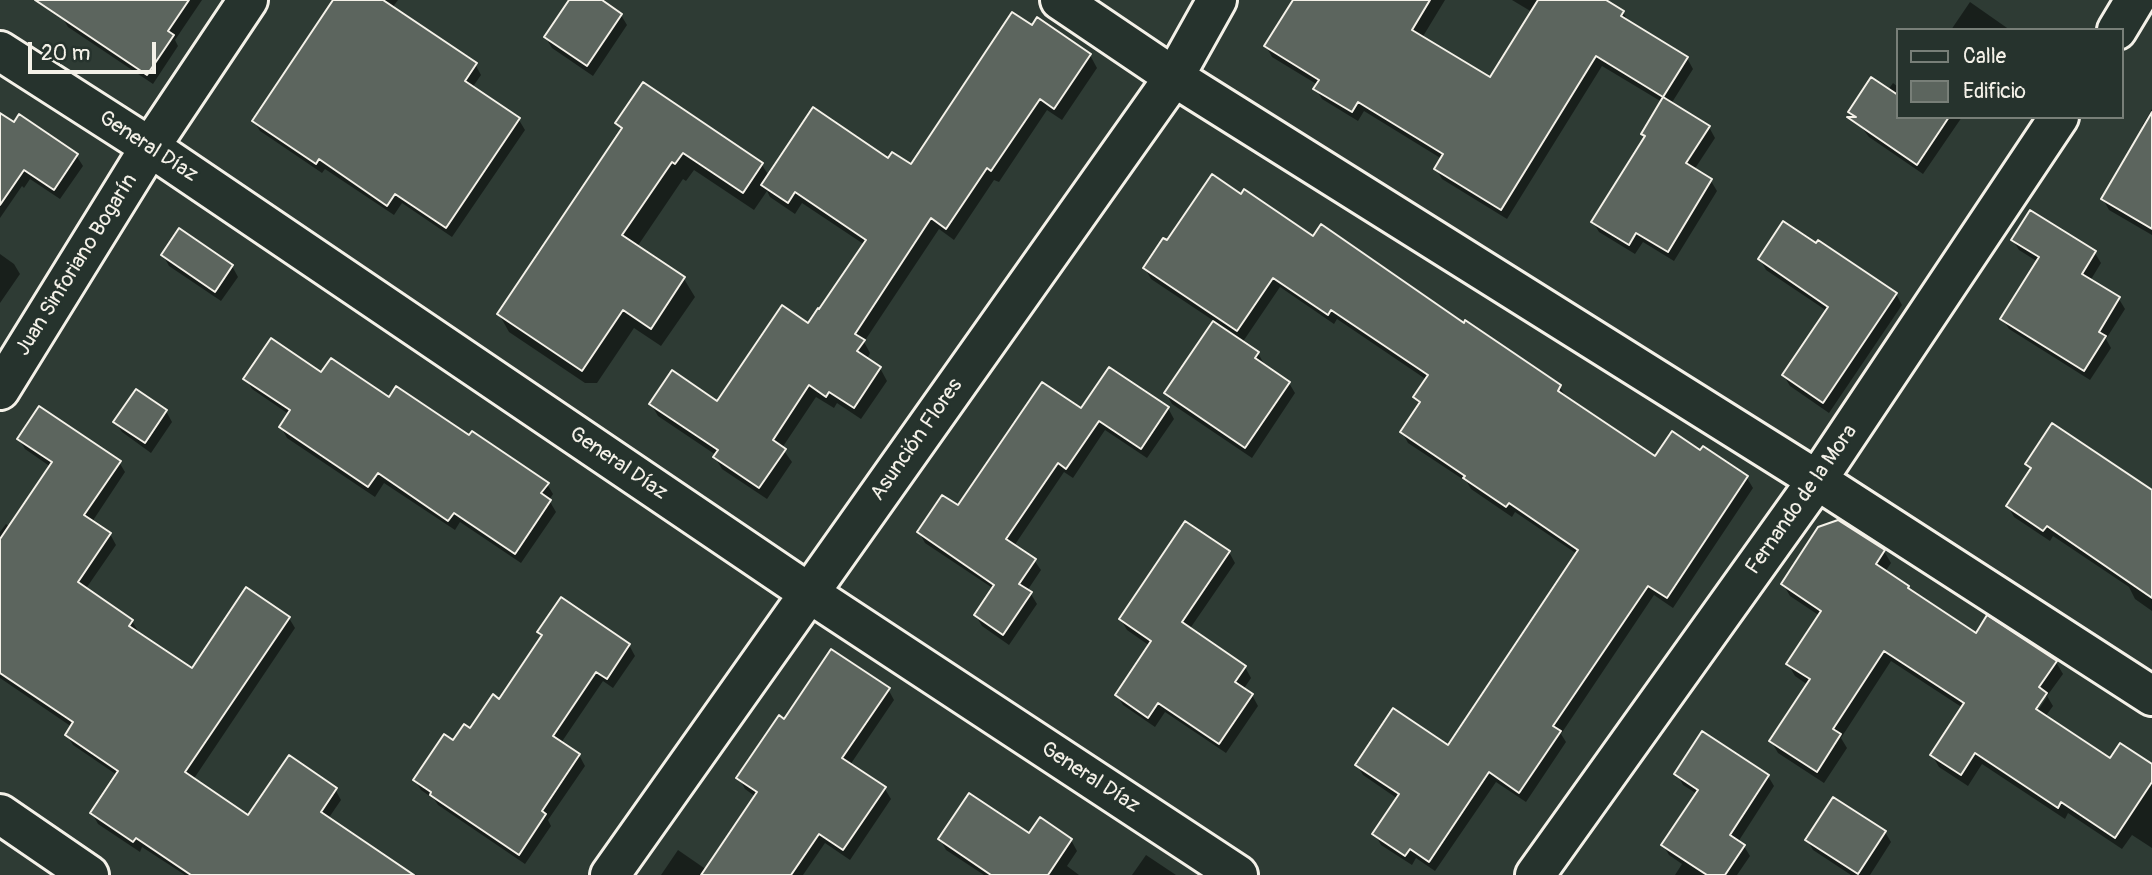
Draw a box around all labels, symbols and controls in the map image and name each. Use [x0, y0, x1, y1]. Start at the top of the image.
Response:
scale bar [32, 28, 159, 72]
legend [1896, 28, 2124, 119]
text: 20 m [41, 40, 90, 67]
text: Calle [1963, 43, 2006, 70]
text: Edificio [1963, 78, 2026, 105]
street label: General Díaz [94, 106, 202, 188]
street label: Juan Sinforiano Bogarín [11, 169, 143, 361]
street label: Asunción Flores [866, 374, 968, 506]
street label: Fernando de la Mora [1741, 420, 1863, 580]
street label: General Díaz [564, 422, 672, 506]
street label: General Díaz [1036, 737, 1144, 819]

